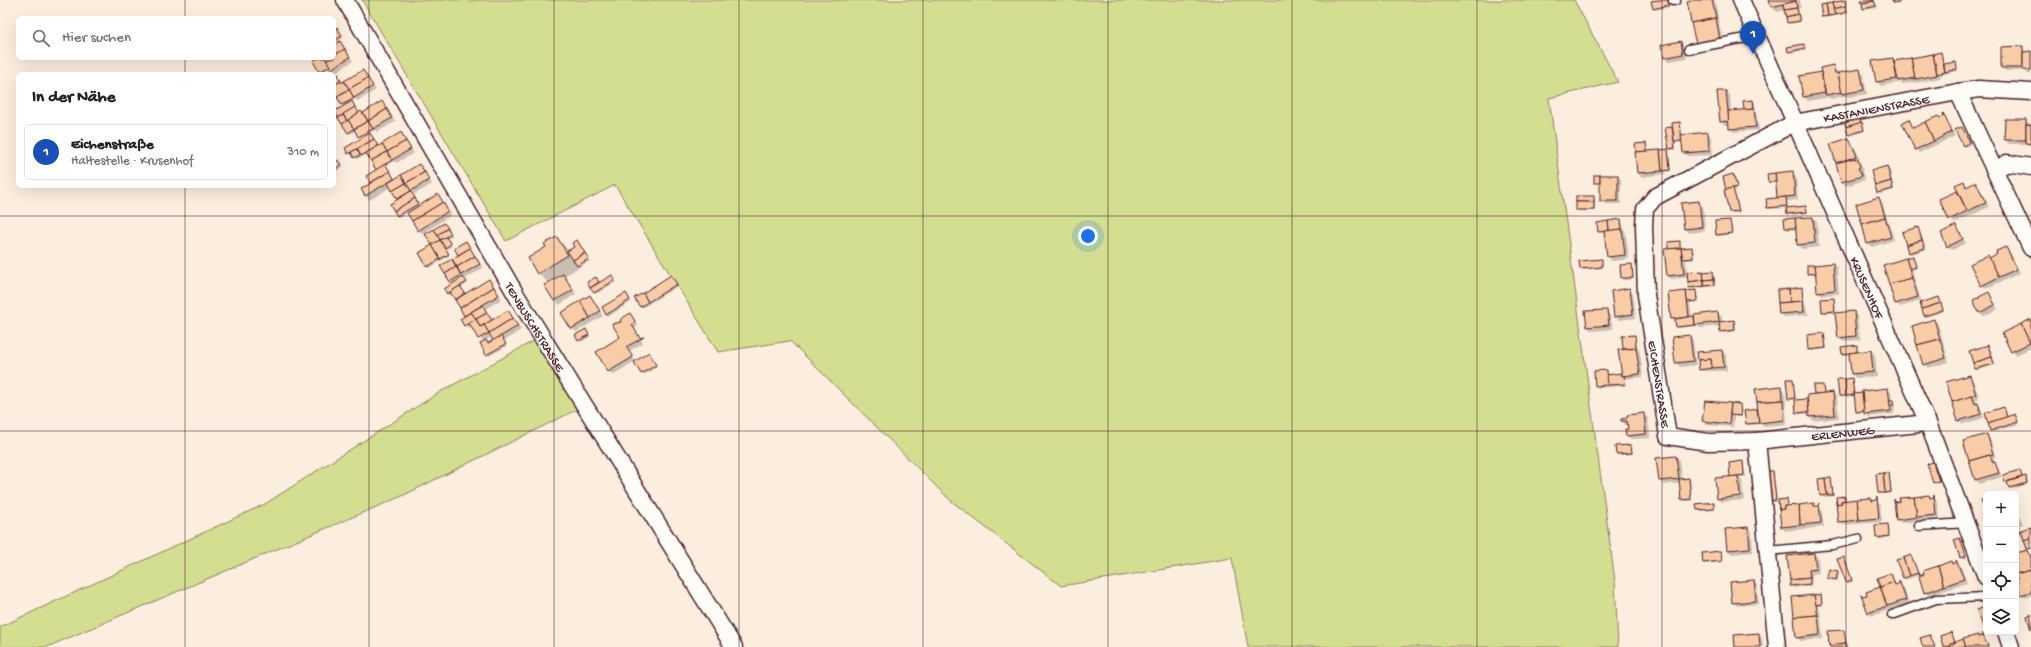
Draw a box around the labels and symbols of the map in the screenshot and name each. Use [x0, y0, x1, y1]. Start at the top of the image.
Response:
pin: 1 [1740, 21, 1766, 54]
street label: KASTANIENSTRASSE [1823, 92, 1932, 127]
your location [1078, 226, 1098, 246]
street label: KRUSENHOF [1845, 255, 1886, 323]
street label: TENBUSCHSTRASSE [500, 279, 567, 376]
street label: EICHENSTRASSE [1643, 340, 1672, 430]
street label: ERLENWEG [1810, 424, 1876, 445]

